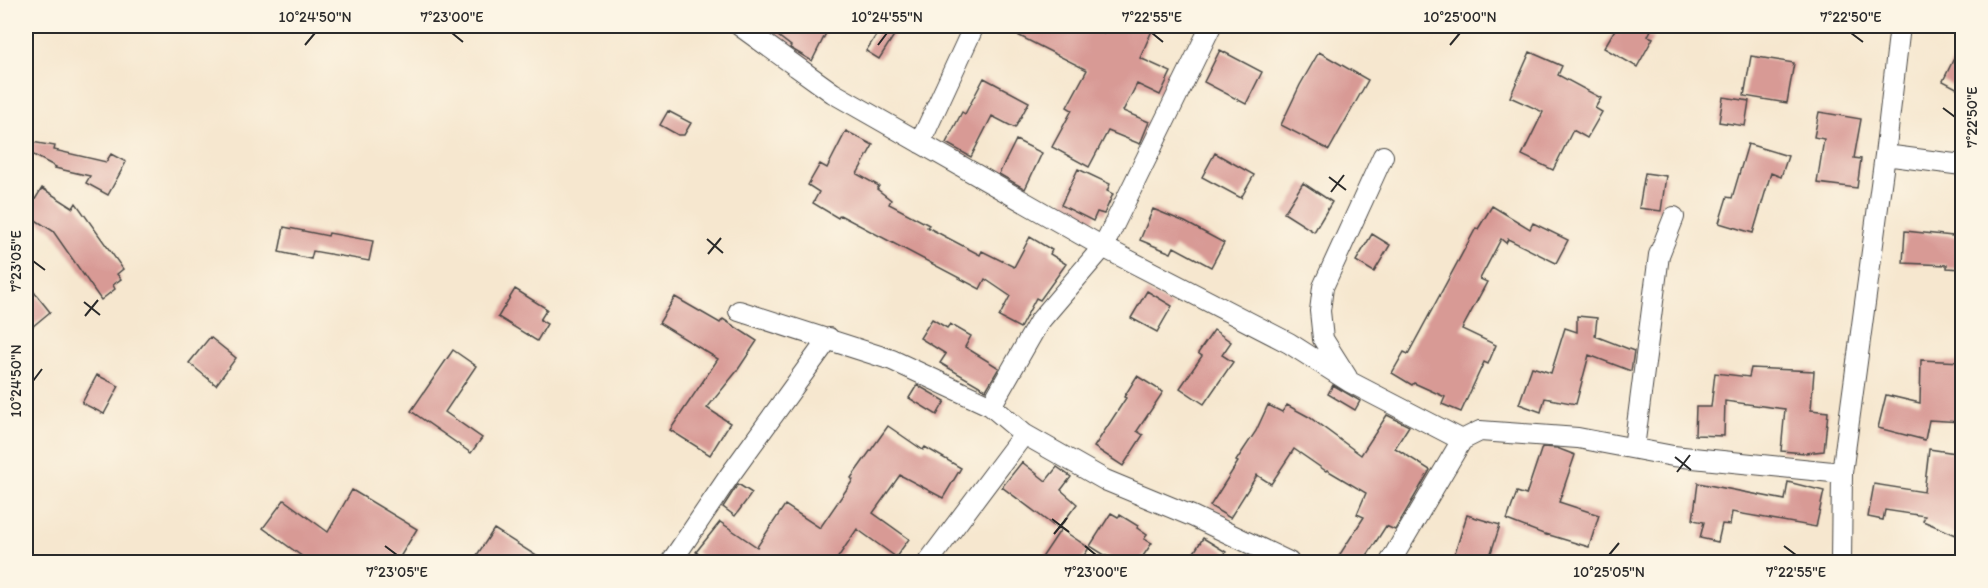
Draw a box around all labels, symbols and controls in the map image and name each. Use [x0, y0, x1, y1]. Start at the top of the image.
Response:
text: 10°24'50"N [278, 8, 352, 26]
text: 7°23'00"E [421, 8, 483, 26]
text: 10°24'55"N [851, 8, 923, 26]
text: 7°22'55"E [1122, 8, 1182, 26]
text: 10°25'00"N [1423, 8, 1497, 26]
text: 7°22'50"E [1820, 8, 1882, 26]
text: 7°22'50"E [1963, 86, 1981, 148]
text: 7°23'05"E [7, 230, 25, 292]
text: 10°24'50"N [7, 344, 25, 418]
text: 7°23'05"E [366, 563, 428, 581]
text: 7°23'00"E [1065, 563, 1127, 581]
text: 10°25'05"N [1573, 563, 1645, 581]
text: 7°22'55"E [1766, 563, 1826, 581]

